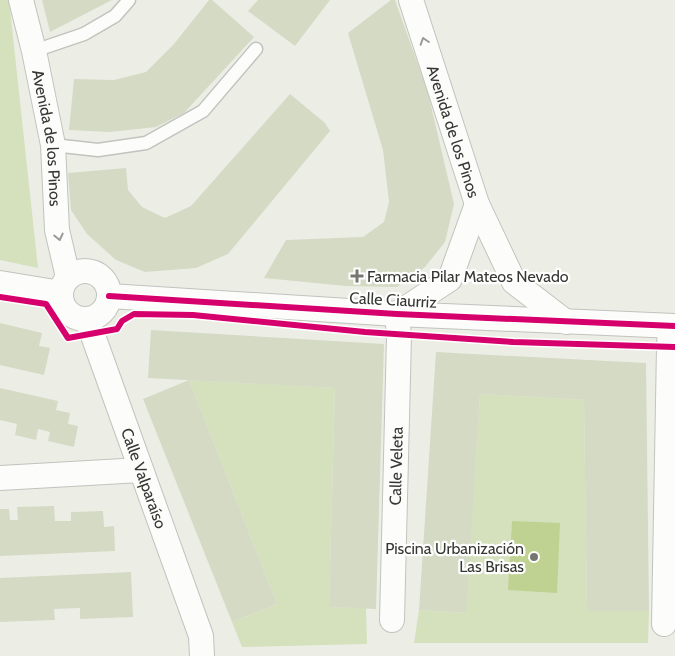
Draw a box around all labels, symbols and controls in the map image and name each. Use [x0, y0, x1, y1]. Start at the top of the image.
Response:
one-way arrow [420, 37, 430, 46]
street label: Avenida de los Pinos [423, 63, 484, 200]
street label: Avenida de los Pinos [29, 68, 65, 207]
one-way arrow [53, 233, 64, 242]
place label: Farmacia Pilar Mateos Nevado [367, 267, 569, 286]
marker: Farmacia Pilar Mateos Nevado [351, 270, 363, 282]
street label: Calle Ciaurriz [349, 288, 438, 312]
street label: Calle Valparaíso [117, 425, 171, 531]
street label: Calle Veleta [385, 426, 406, 506]
place label: Piscina Urbanización Las Brisas [385, 539, 524, 576]
marker: Piscina Urbanización Las Brisas [528, 551, 540, 563]

